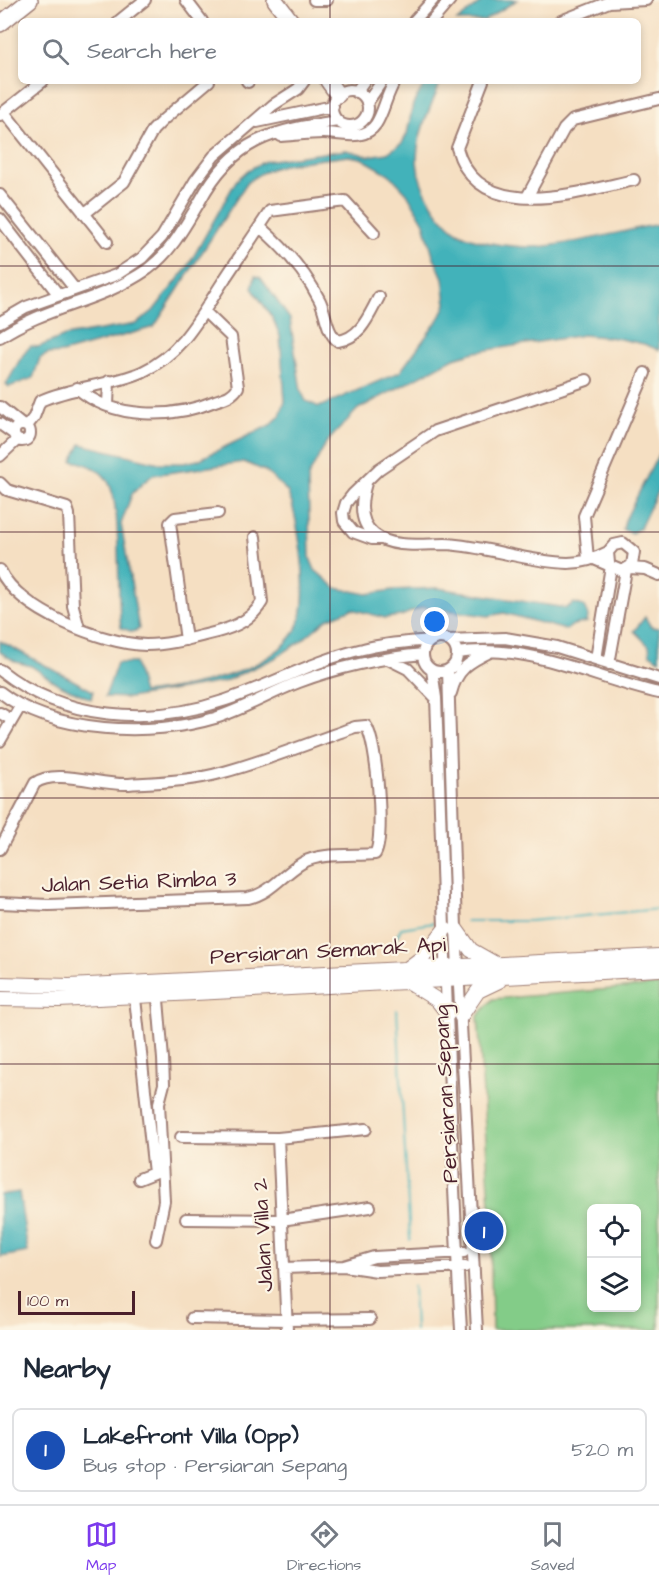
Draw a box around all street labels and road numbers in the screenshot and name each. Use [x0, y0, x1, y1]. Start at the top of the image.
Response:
street label: Jalan Setia Rimba 3 [41, 863, 237, 901]
street label: Persiaran Semarak Api [209, 929, 447, 973]
street label: Persiaran Sepang [426, 1004, 467, 1184]
street label: Jalan Villa 2 [245, 1177, 281, 1293]

